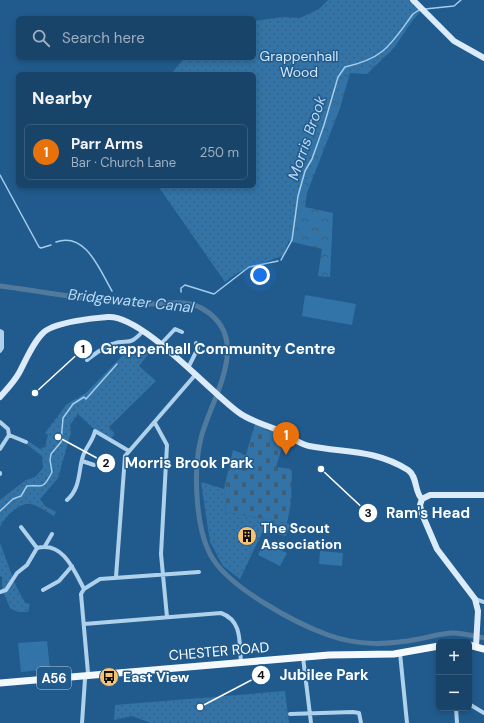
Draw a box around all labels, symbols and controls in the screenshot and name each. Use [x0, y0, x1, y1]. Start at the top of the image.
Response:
search box [16, 16, 256, 60]
icon: search [30, 27, 52, 49]
text: Search here [62, 28, 145, 48]
park label: Grappenhall Wood [260, 47, 338, 81]
text: Nearby [32, 87, 92, 109]
water label: Morris Brook [283, 93, 331, 183]
text: Parr Arms [71, 134, 143, 154]
text: 1 [44, 144, 48, 161]
text: 250 m [200, 144, 239, 161]
text: Bar · Church Lane [71, 154, 176, 171]
your location [250, 265, 270, 285]
water label: Bridgewater Canal [67, 284, 196, 318]
callout: Grappenhall Community Centre [73, 336, 344, 363]
text: Grappenhall Community Centre [100, 339, 336, 359]
text: 1 [81, 341, 85, 357]
pin: 1 [273, 422, 299, 455]
callout: Morris Brook Park [96, 450, 261, 477]
text: Morris Brook Park [125, 453, 254, 473]
text: 2 [103, 455, 110, 471]
callout: Ram's Head [358, 499, 478, 526]
text: Ram's Head [386, 503, 470, 523]
text: 3 [364, 505, 372, 521]
place label: The Scout Association [261, 519, 342, 553]
building icon: The Scout Association [236, 525, 258, 547]
street label: CHESTER ROAD [168, 638, 270, 664]
map controls [436, 639, 472, 711]
button: + [436, 639, 472, 675]
callout: Jubilee Park [251, 661, 376, 688]
text: Jubilee Park [279, 665, 369, 685]
bus stop icon: East View [98, 666, 120, 688]
road number: A56 [37, 667, 71, 689]
text: 4 [257, 667, 265, 683]
place label: East View [123, 668, 190, 686]
button: − [436, 675, 472, 711]

